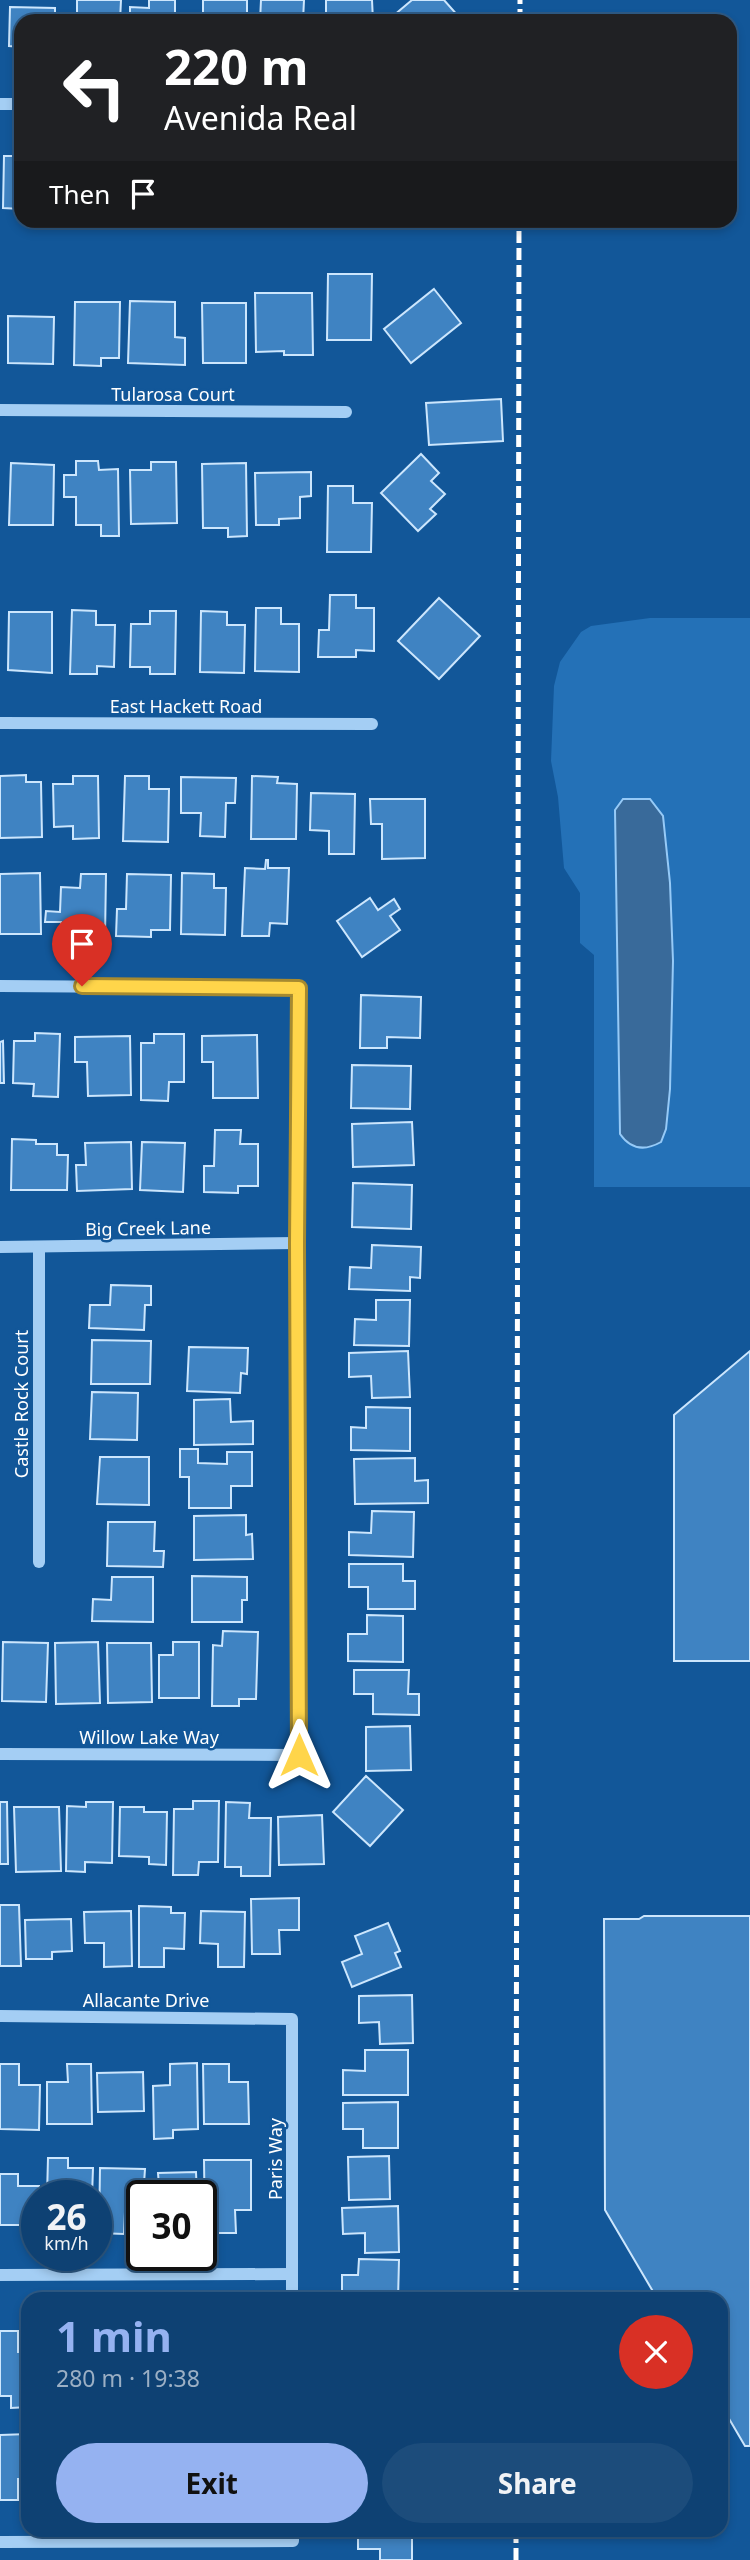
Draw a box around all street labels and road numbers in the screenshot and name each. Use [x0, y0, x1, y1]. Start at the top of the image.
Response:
street label: Tularosa Court [111, 382, 235, 406]
street label: East Hackett Road [110, 694, 262, 718]
street label: Big Creek Lane [85, 1215, 211, 1241]
street label: Castle Rock Court [9, 1329, 33, 1478]
street label: Willow Lake Way [79, 1725, 220, 1749]
street label: Allacante Drive [83, 1988, 209, 2012]
street label: Paris Way [263, 2117, 287, 2200]

